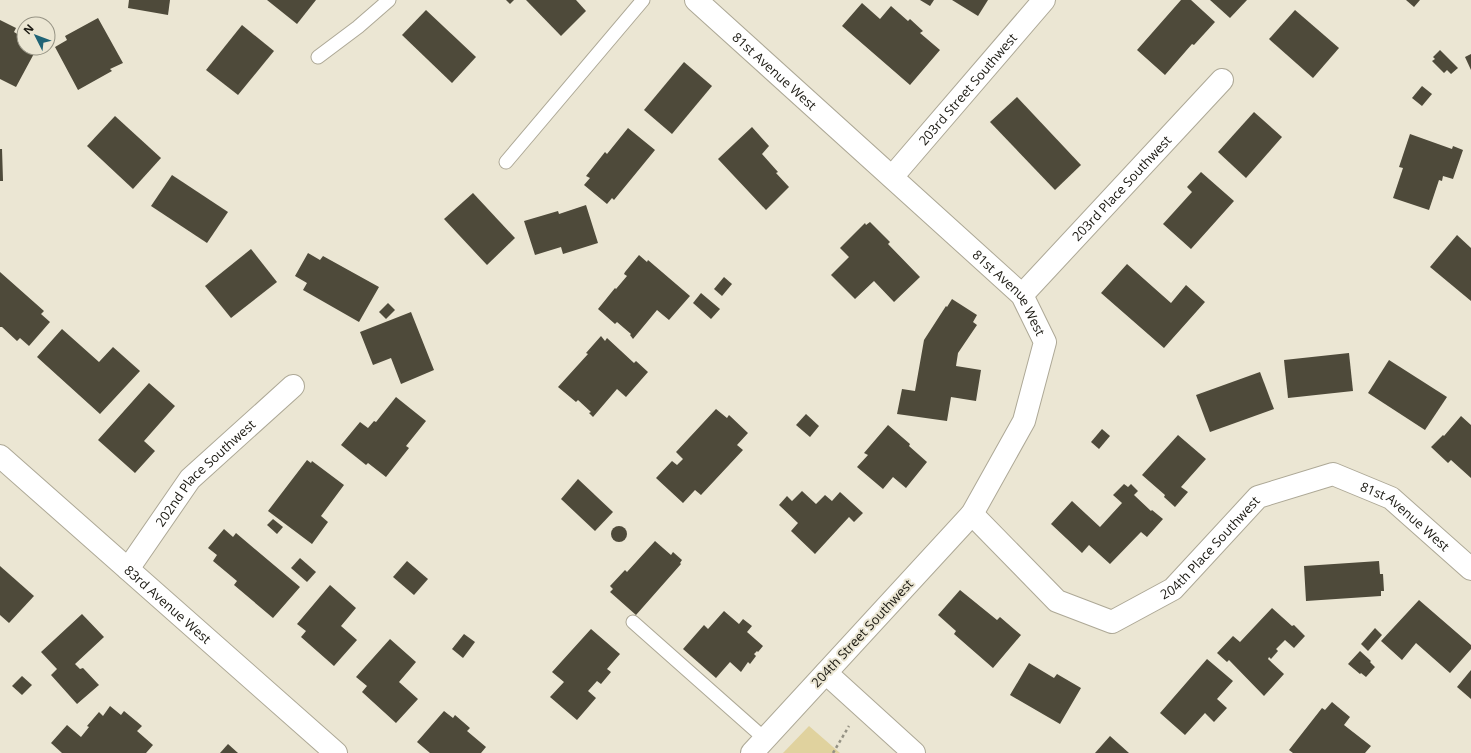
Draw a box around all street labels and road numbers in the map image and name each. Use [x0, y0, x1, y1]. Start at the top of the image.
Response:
street label: 81st Avenue West [729, 28, 821, 114]
street label: 203rd Street Southwest [914, 29, 1021, 149]
street label: 203rd Place Southwest [1068, 131, 1175, 245]
street label: 81st Avenue West [969, 246, 1050, 339]
street label: 202nd Place Southwest [151, 415, 259, 530]
street label: 81st Avenue West [1358, 477, 1454, 555]
street label: 204th Place Southwest [1157, 492, 1264, 603]
street label: 83rd Avenue West [120, 561, 215, 648]
street label: 204th Street Southwest [807, 575, 917, 691]

